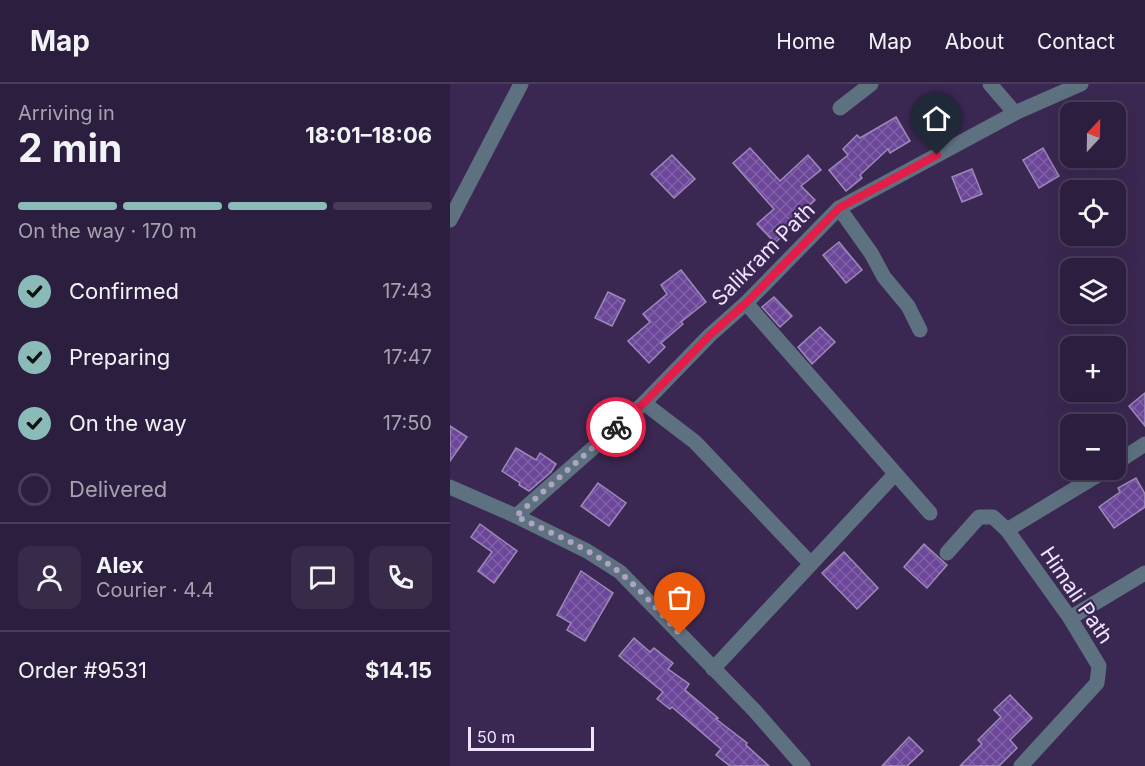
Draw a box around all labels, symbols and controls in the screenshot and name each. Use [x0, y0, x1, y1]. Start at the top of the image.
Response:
text: Map [30, 24, 90, 58]
text: Home [776, 29, 835, 54]
text: Map [868, 29, 912, 54]
text: About [945, 29, 1004, 54]
text: Contact [1037, 29, 1115, 54]
pin [911, 93, 962, 155]
text: Arriving in [18, 101, 115, 125]
icon: home [920, 102, 953, 135]
north arrow [1060, 102, 1126, 168]
map controls [1060, 102, 1126, 480]
text: 18:01–18:06 [305, 122, 432, 148]
text: 2 min [18, 124, 122, 171]
button: locate [1060, 180, 1126, 246]
street label: Salikram Path [706, 197, 820, 311]
text: On the way · 170 m [18, 219, 197, 243]
button: layers [1060, 258, 1126, 324]
icon: check [18, 275, 51, 308]
text: Confirmed [69, 278, 179, 304]
text: 17:43 [382, 279, 432, 303]
button: + [1060, 336, 1126, 402]
icon: check [18, 341, 51, 374]
text: Preparing [69, 344, 170, 370]
text: 17:47 [383, 345, 432, 369]
courier [586, 397, 646, 457]
icon: check [18, 407, 51, 440]
text: On the way [69, 410, 187, 436]
text: 17:50 [383, 411, 432, 435]
icon: bike [600, 411, 633, 444]
button: − [1060, 414, 1126, 480]
text: Delivered [69, 476, 167, 502]
street label: Himali Path [1035, 542, 1119, 648]
button: person [18, 546, 81, 609]
button: chat [291, 546, 354, 609]
button: phone [369, 546, 432, 609]
text: Alex [96, 552, 144, 578]
pin [654, 572, 705, 634]
text: Courier · 4.4 [96, 578, 214, 602]
icon: bag [663, 581, 696, 614]
text: Order #9531 [18, 657, 147, 683]
text: $14.15 [365, 657, 432, 683]
scale bar [468, 724, 594, 752]
text: 50 m [477, 727, 515, 747]

